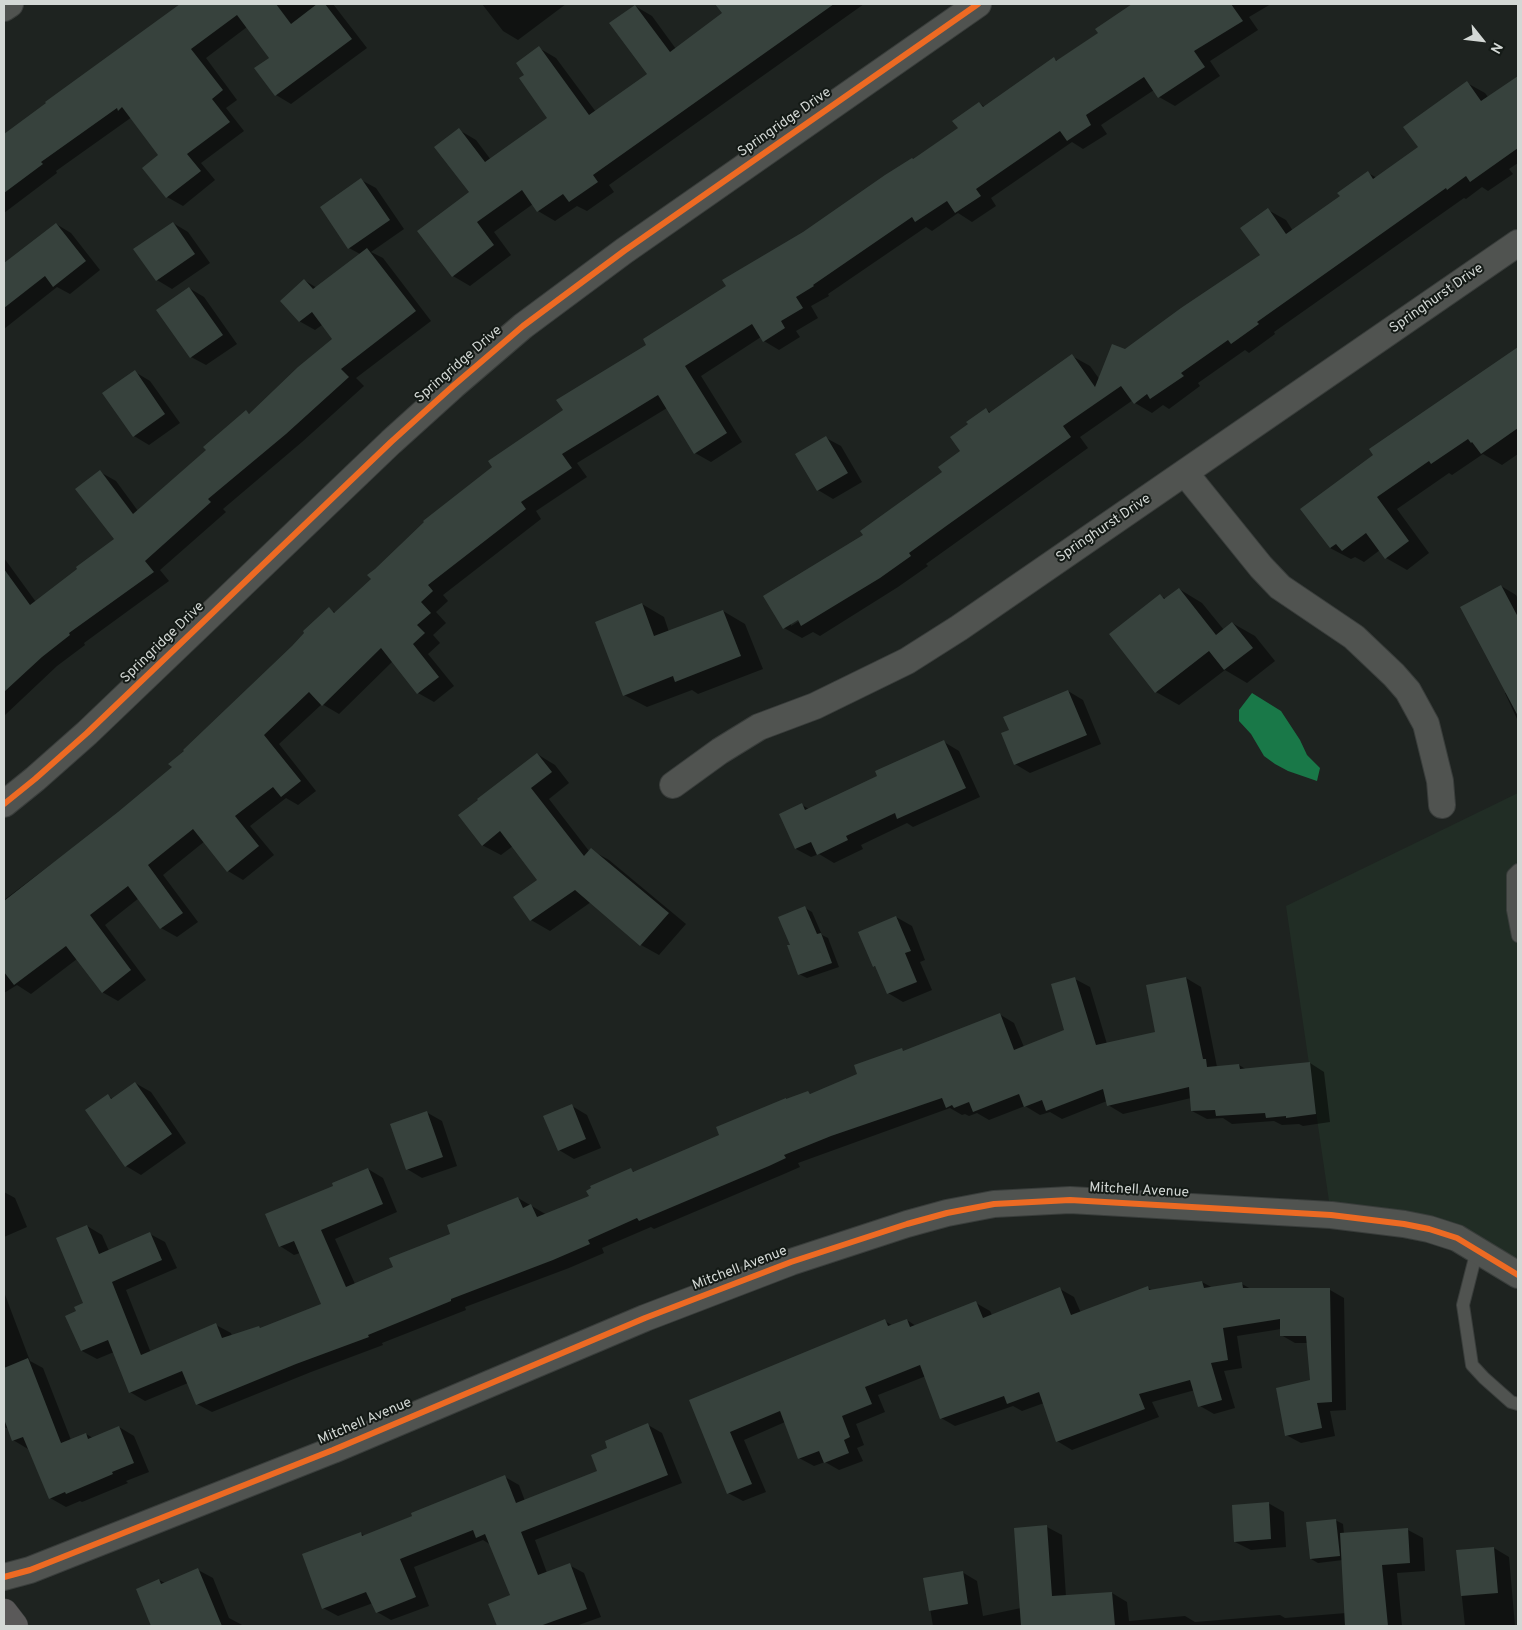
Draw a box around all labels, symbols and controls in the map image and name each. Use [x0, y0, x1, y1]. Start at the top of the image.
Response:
north arrow [1457, 15, 1507, 65]
text: N [1486, 39, 1505, 56]
street label: Springridge Drive [735, 85, 835, 161]
street label: Springhurst Drive [1387, 260, 1487, 338]
street label: Springridge Drive [412, 323, 506, 407]
street label: Springhurst Drive [1054, 491, 1154, 567]
street label: Springridge Drive [118, 599, 208, 687]
street label: Mitchell Avenue [1089, 1180, 1189, 1202]
street label: Mitchell Avenue [690, 1243, 790, 1295]
street label: Mitchell Avenue [316, 1395, 414, 1449]

